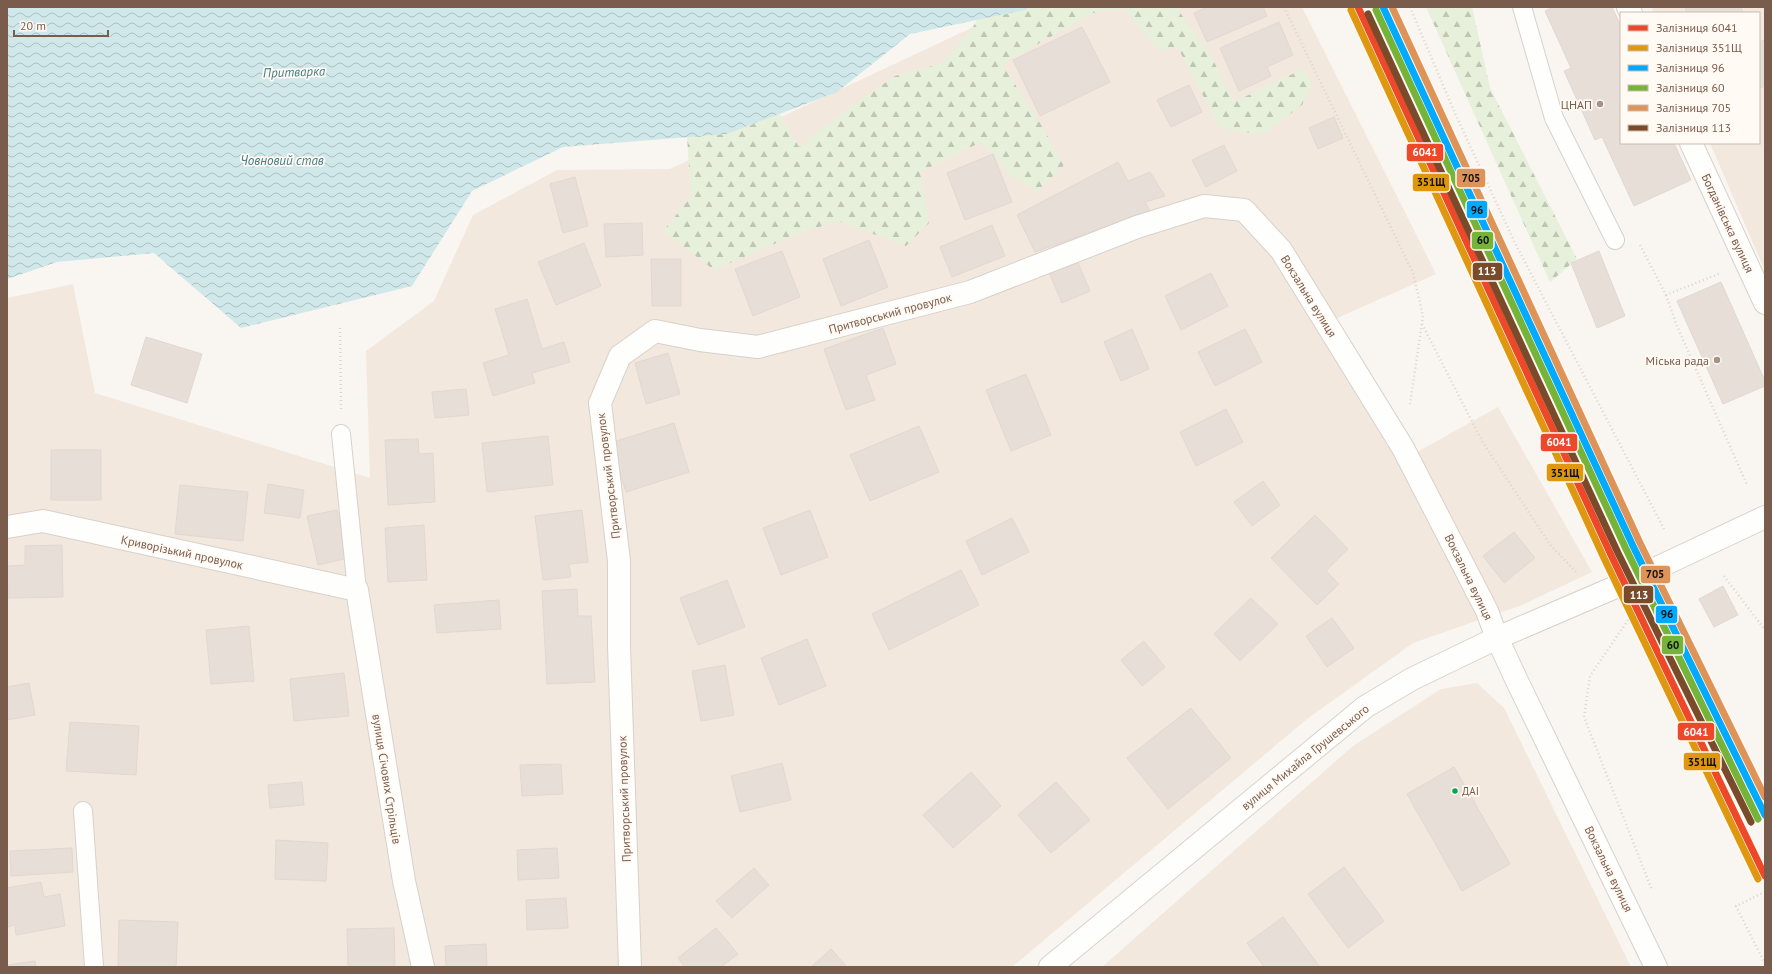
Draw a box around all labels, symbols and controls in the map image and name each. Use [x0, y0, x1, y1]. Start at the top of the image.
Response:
scale bar [14, 12, 108, 38]
legend [1620, 12, 1760, 144]
text: 20 m [20, 18, 46, 33]
text: Залізниця 6041 [1656, 20, 1738, 35]
text: Залізниця 351Щ [1656, 40, 1742, 55]
text: Залізниця 96 [1656, 60, 1725, 75]
water label: Притварка [263, 62, 326, 82]
text: Залізниця 60 [1656, 80, 1725, 95]
place label: ЦНАП [1561, 97, 1592, 112]
marker: ЦНАП [1595, 99, 1605, 109]
text: Залізниця 705 [1656, 100, 1731, 115]
text: Залізниця 113 [1656, 120, 1731, 135]
line badge: 6041 [1406, 143, 1444, 162]
text: 6041 [1413, 145, 1437, 159]
water label: Човновий став [240, 152, 324, 169]
line badge: 705 [1456, 168, 1486, 188]
text: 705 [1462, 171, 1480, 185]
street label: Богданівська вулиця [1698, 171, 1758, 275]
line badge: 351Щ [1412, 173, 1450, 192]
text: 351Щ [1417, 175, 1445, 189]
line badge: 96 [1466, 200, 1488, 219]
text: 96 [1471, 203, 1483, 217]
line badge: 60 [1471, 231, 1494, 250]
text: 60 [1477, 233, 1489, 247]
street label: Вокзальна вулиця [1278, 252, 1340, 340]
line badge: 113 [1472, 262, 1503, 281]
text: 113 [1478, 264, 1496, 278]
street label: Притворський провулок [827, 289, 953, 337]
place label: Міська рада [1646, 353, 1709, 368]
marker: Міська рада [1712, 355, 1722, 365]
street label: Притворський провулок [593, 412, 623, 540]
line badge: 6041 [1540, 433, 1578, 452]
text: 6041 [1547, 435, 1571, 449]
line badge: 351Щ [1546, 463, 1584, 482]
text: 351Щ [1551, 466, 1579, 480]
street label: Вокзальна вулиця [1442, 531, 1496, 623]
street label: Криворізький провулок [120, 532, 245, 572]
line badge: 705 [1640, 565, 1671, 584]
text: 705 [1646, 567, 1664, 581]
line badge: 113 [1623, 585, 1654, 604]
text: 113 [1630, 588, 1648, 602]
line badge: 96 [1655, 605, 1678, 624]
text: 96 [1661, 607, 1673, 621]
line badge: 60 [1661, 635, 1684, 655]
text: 60 [1667, 638, 1679, 652]
street label: вулиця Михайла Грушевського [1238, 701, 1372, 813]
street label: вулиця Січових Стрільців [369, 713, 405, 845]
line badge: 6041 [1677, 722, 1715, 741]
text: 6041 [1684, 725, 1708, 739]
street label: Притворський провулок [614, 735, 634, 863]
line badge: 351Щ [1683, 752, 1721, 771]
text: 351Щ [1688, 755, 1716, 769]
place label: ДАІ [1462, 784, 1479, 798]
marker: ДАІ [1450, 786, 1460, 796]
street label: Вокзальна вулиця [1582, 823, 1636, 915]

